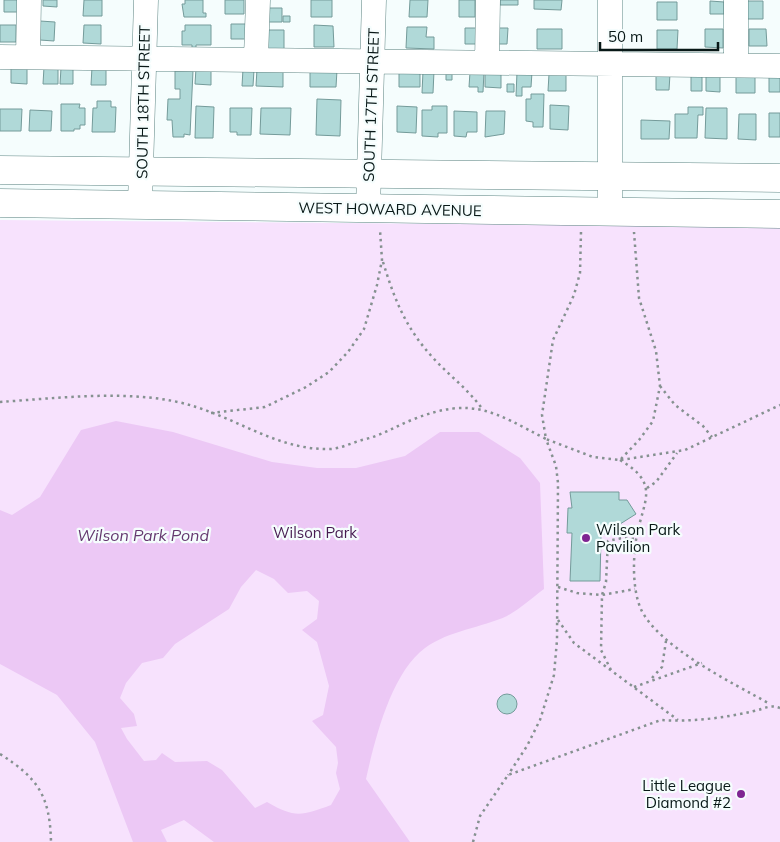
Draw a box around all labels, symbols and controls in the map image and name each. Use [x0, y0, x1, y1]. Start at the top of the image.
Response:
scale bar [600, 20, 718, 52]
street label: SOUTH 18TH STREET [132, 25, 154, 179]
text: 50 m [608, 27, 643, 46]
street label: SOUTH 17TH STREET [359, 28, 383, 182]
street label: WEST HOWARD AVENUE [298, 198, 482, 220]
place label: Wilson Park Pavilion [596, 520, 680, 556]
park label: Wilson Park [273, 523, 357, 542]
water label: Wilson Park Pond [77, 525, 209, 545]
marker: Wilson Park Pavilion [580, 532, 592, 544]
place label: Little League Diamond #2 [642, 776, 731, 812]
marker: Little League Diamond #2 [735, 788, 747, 800]

